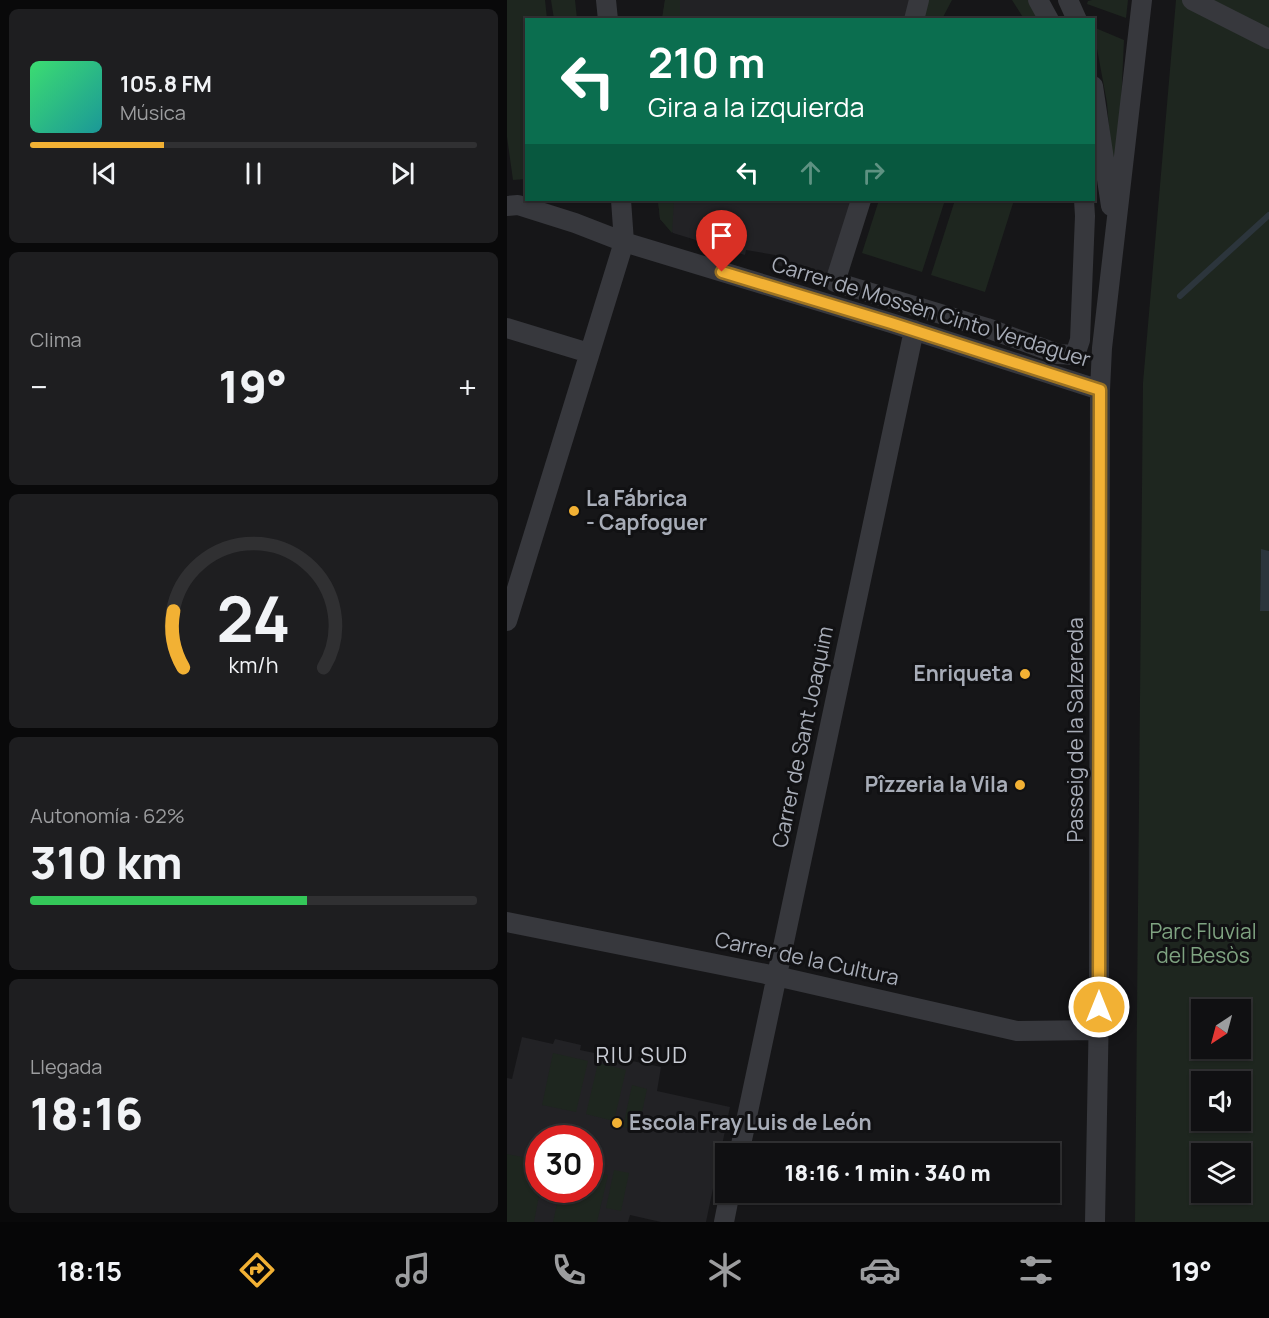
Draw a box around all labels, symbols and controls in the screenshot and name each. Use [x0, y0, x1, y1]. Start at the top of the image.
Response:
text: 210 m [648, 33, 765, 91]
icon: left [549, 42, 627, 120]
text: 105.8 FM [120, 69, 212, 99]
text: Gira a la izquierda [648, 88, 864, 125]
text: Música [120, 99, 186, 126]
icon: left [731, 156, 764, 189]
icon: ahead [794, 156, 827, 189]
icon: right [857, 156, 890, 189]
icon: previous [88, 157, 121, 190]
icon: pause [237, 157, 270, 190]
icon: next [386, 157, 419, 190]
pin [696, 210, 747, 272]
icon: arrive [705, 219, 738, 252]
street label: Carrer de Mossèn Cinto Verdaguer [768, 249, 1095, 373]
text: Clima [30, 326, 82, 353]
text: 19° [219, 355, 287, 417]
text: − [30, 364, 48, 409]
text: + [458, 364, 477, 409]
place label: La Fábrica - Capfoguer [586, 484, 707, 536]
marker: La Fábrica - Capfoguer [567, 504, 581, 518]
text: 24 [217, 575, 290, 661]
street label: Passeig de la Salzereda [1061, 617, 1089, 843]
street label: Carrer de Sant Joaquim [765, 623, 839, 850]
text: km/h [229, 650, 278, 679]
place label: Enriqueta [913, 659, 1013, 687]
marker: Enriqueta [1018, 667, 1032, 681]
place label: Pîzzeria la Vila [865, 770, 1008, 798]
marker: Pîzzeria la Vila [1013, 778, 1027, 792]
text: Autonomía · 62% [30, 802, 185, 829]
text: 310 km [30, 831, 182, 893]
park label: Parc Fluvial del Besòs [1149, 917, 1257, 969]
street label: Carrer de la Cultura [713, 925, 902, 991]
position arrow [1067, 975, 1131, 1039]
north arrow [1191, 999, 1251, 1059]
map controls [1191, 999, 1251, 1203]
district label: RIU SUD [595, 1040, 689, 1070]
text: Llegada [30, 1053, 102, 1080]
button: sound [1191, 1071, 1251, 1131]
text: 18:16 [30, 1082, 143, 1144]
place label: Escola Fray Luis de León [629, 1108, 872, 1136]
marker: Escola Fray Luis de León [610, 1116, 624, 1130]
speed limit sign: 30 [525, 1125, 603, 1203]
button: layers [1191, 1143, 1251, 1203]
text: 18:16 · 1 min · 340 m [784, 1158, 991, 1188]
icon: directions [236, 1249, 278, 1291]
icon: music [392, 1249, 434, 1291]
icon: phone [548, 1249, 590, 1291]
icon: climate [704, 1249, 746, 1291]
icon: car [859, 1249, 901, 1291]
icon: filters [1015, 1249, 1057, 1291]
text: 18:15 [57, 1252, 122, 1289]
text: 19° [1171, 1252, 1212, 1289]

